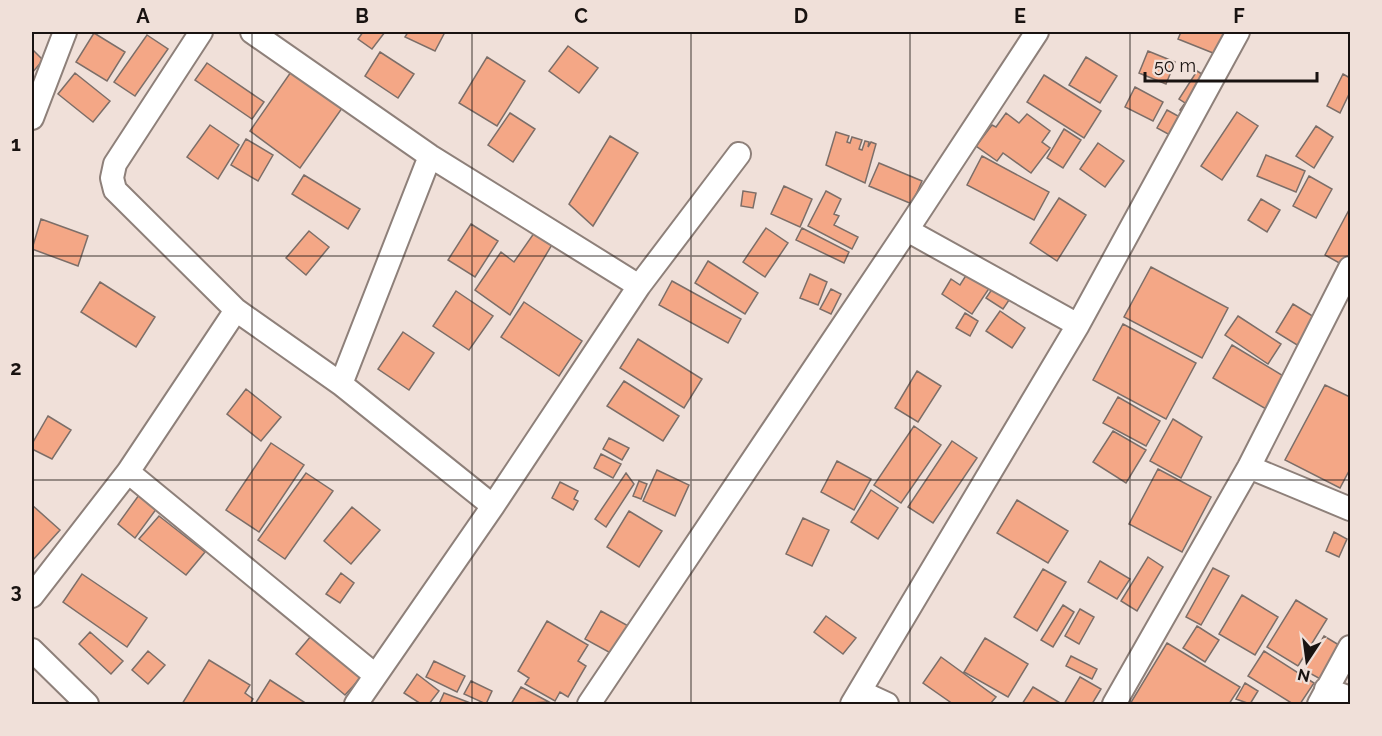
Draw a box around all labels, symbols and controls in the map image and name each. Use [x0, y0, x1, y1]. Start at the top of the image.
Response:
text: A [136, 4, 150, 28]
text: B [355, 4, 369, 28]
text: C [574, 4, 588, 28]
text: D [794, 4, 808, 28]
text: E [1014, 4, 1026, 28]
text: F [1233, 4, 1245, 28]
scale bar [1145, 45, 1318, 83]
text: 50 m [1154, 55, 1196, 76]
text: 1 [11, 132, 21, 156]
text: 2 [10, 356, 22, 380]
text: 3 [10, 579, 22, 603]
north arrow [1277, 631, 1337, 691]
text: N [1296, 664, 1312, 686]

